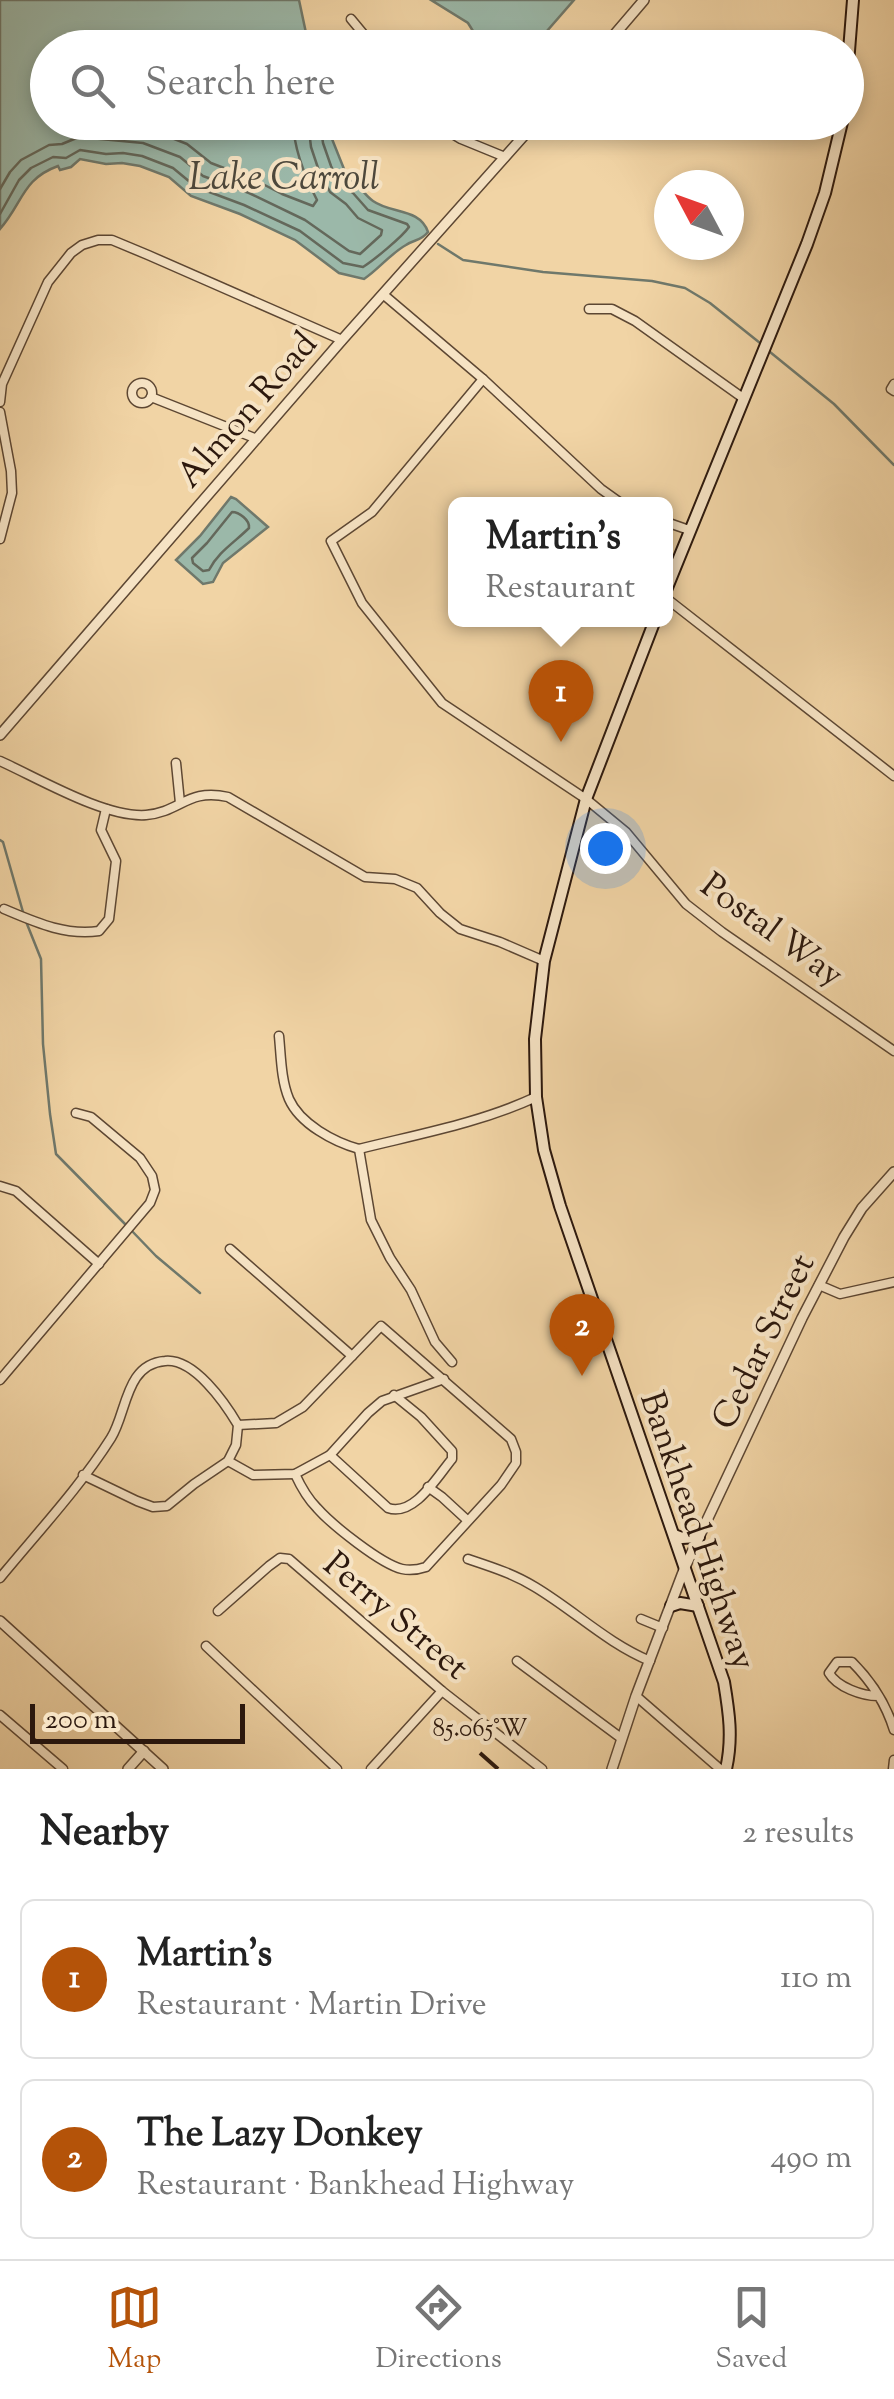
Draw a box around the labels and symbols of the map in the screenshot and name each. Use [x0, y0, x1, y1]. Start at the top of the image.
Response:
water label: Lake Carroll [188, 153, 380, 207]
north arrow [654, 170, 744, 260]
street label: Almon Road [166, 322, 331, 501]
pin: 1 [528, 660, 594, 742]
your location [580, 823, 631, 874]
street label: Postal Way [689, 862, 853, 1001]
street label: Cedar Street [701, 1246, 830, 1439]
pin: 2 [550, 1294, 614, 1376]
street label: Bankhead Highway [624, 1385, 767, 1677]
street label: Perry Street [311, 1542, 479, 1694]
scale bar [30, 1699, 245, 1744]
text: 85.065°W [432, 1712, 528, 1748]

